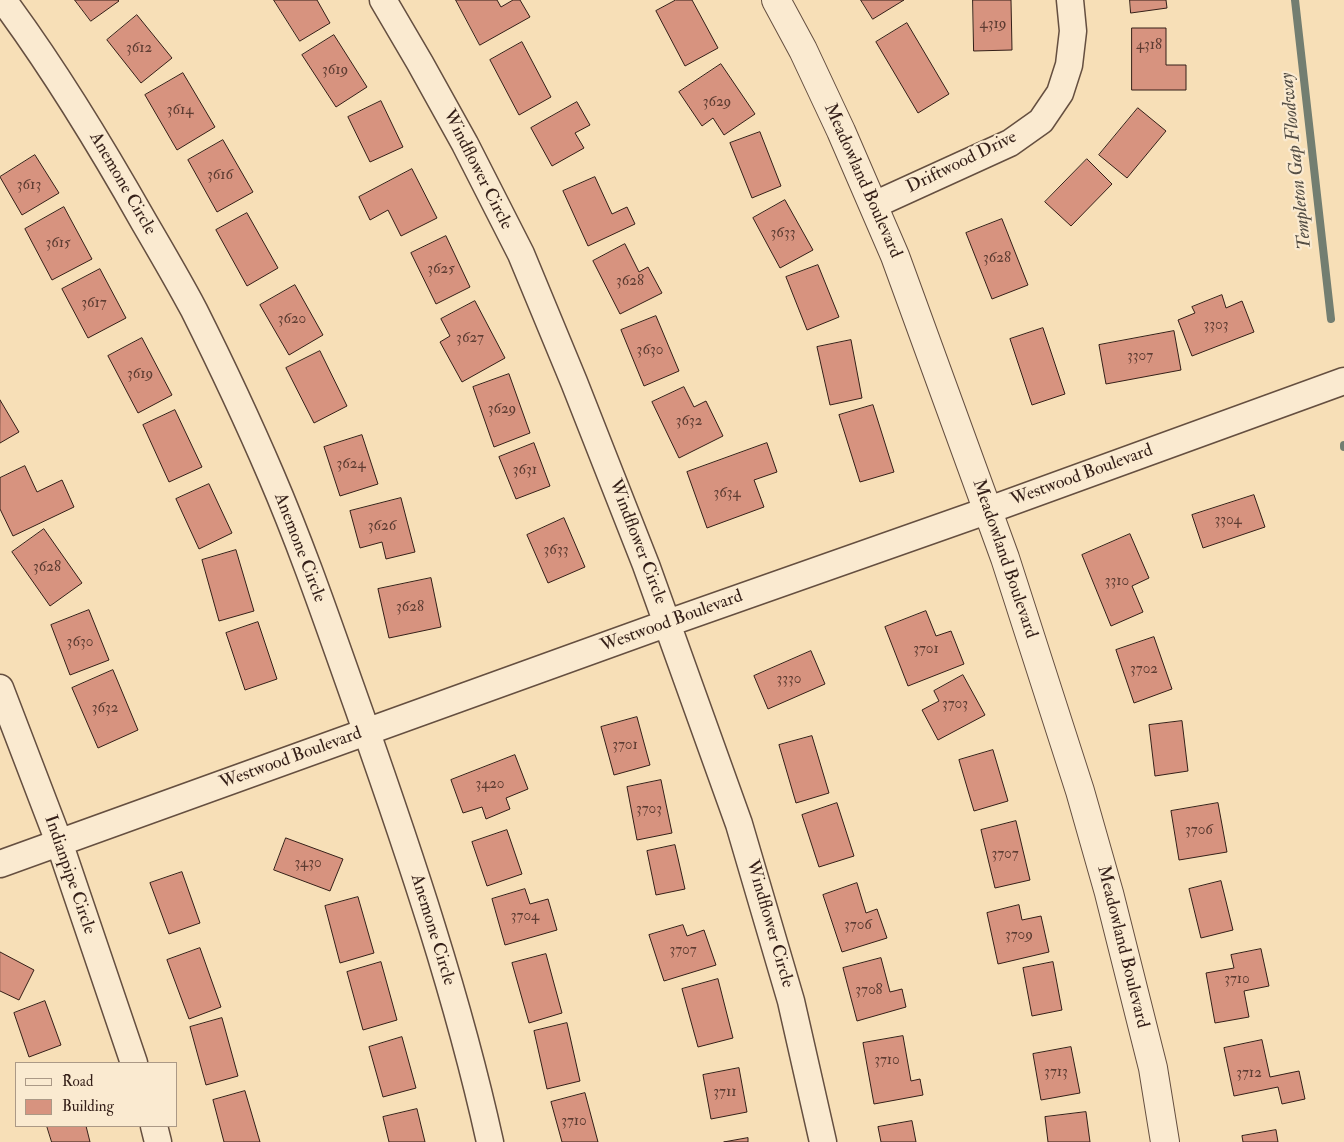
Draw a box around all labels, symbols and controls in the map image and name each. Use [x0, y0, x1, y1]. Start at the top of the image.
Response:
house number: 4319 [980, 16, 1006, 34]
house number: 4318 [1136, 37, 1162, 55]
house number: 3612 [126, 40, 152, 58]
house number: 3619 [322, 62, 348, 80]
water label: Templeton Gap Floodway [1276, 71, 1318, 251]
house number: 3629 [703, 94, 731, 112]
street label: Meadowland Boulevard [818, 100, 906, 262]
house number: 3614 [167, 102, 193, 120]
street label: Windflower Circle [437, 106, 517, 234]
street label: Driftwood Drive [903, 127, 1021, 199]
street label: Anemone Circle [84, 129, 160, 239]
house number: 3616 [207, 167, 233, 185]
house number: 3613 [17, 177, 41, 195]
house number: 3633 [771, 225, 795, 243]
house number: 3615 [45, 235, 71, 253]
house number: 3628 [983, 250, 1011, 268]
house number: 3625 [427, 261, 455, 279]
house number: 3628 [616, 273, 644, 291]
house number: 3617 [81, 295, 107, 313]
house number: 3620 [278, 311, 306, 329]
house number: 3303 [1204, 317, 1228, 335]
house number: 3627 [456, 330, 484, 348]
house number: 3630 [637, 342, 663, 360]
house number: 3307 [1127, 348, 1153, 366]
house number: 3619 [127, 366, 153, 384]
house number: 3629 [488, 401, 516, 419]
house number: 3632 [676, 413, 702, 431]
street label: Westwood Boulevard [1008, 440, 1156, 512]
house number: 3624 [336, 456, 366, 474]
house number: 3631 [513, 462, 537, 480]
street label: Windflower Circle [603, 477, 671, 607]
street label: Meadowland Boulevard [967, 477, 1041, 641]
house number: 3634 [713, 485, 741, 503]
street label: Anemone Circle [268, 490, 330, 606]
house number: 3304 [1214, 512, 1242, 530]
house number: 3626 [368, 518, 396, 536]
house number: 3633 [544, 542, 568, 560]
house number: 3628 [33, 559, 61, 577]
house number: 3310 [1105, 573, 1129, 591]
street label: Westwood Boulevard [598, 586, 746, 658]
house number: 3628 [396, 599, 424, 617]
house number: 3630 [67, 634, 93, 652]
house number: 3701 [913, 641, 939, 659]
house number: 3702 [1130, 661, 1158, 679]
house number: 3330 [777, 671, 801, 689]
house number: 3703 [942, 696, 968, 714]
house number: 3632 [92, 700, 118, 718]
street label: Westwood Boulevard [217, 723, 365, 795]
house number: 3701 [612, 737, 638, 755]
house number: 3420 [475, 776, 505, 794]
house number: 3703 [636, 801, 662, 819]
street label: Indianpipe Circle [38, 813, 100, 937]
house number: 3706 [1185, 822, 1213, 840]
house number: 3707 [991, 846, 1019, 864]
house number: 3430 [294, 855, 322, 873]
street label: Windflower Circle [740, 858, 798, 990]
street label: Meadowland Boulevard [1091, 863, 1153, 1031]
street label: Anemone Circle [405, 872, 459, 988]
house number: 3704 [511, 908, 539, 926]
house number: 3706 [844, 917, 872, 935]
house number: 3709 [1005, 927, 1033, 945]
house number: 3707 [669, 942, 697, 960]
house number: 3710 [1224, 971, 1250, 989]
house number: 3708 [855, 982, 883, 1000]
house number: 3710 [874, 1052, 900, 1070]
legend [15, 1062, 178, 1127]
house number: 3713 [1044, 1064, 1068, 1082]
house number: 3712 [1236, 1065, 1262, 1083]
text: Road [62, 1072, 93, 1091]
house number: 3711 [713, 1084, 737, 1102]
text: Building [62, 1097, 114, 1116]
house number: 3710 [561, 1113, 587, 1131]

